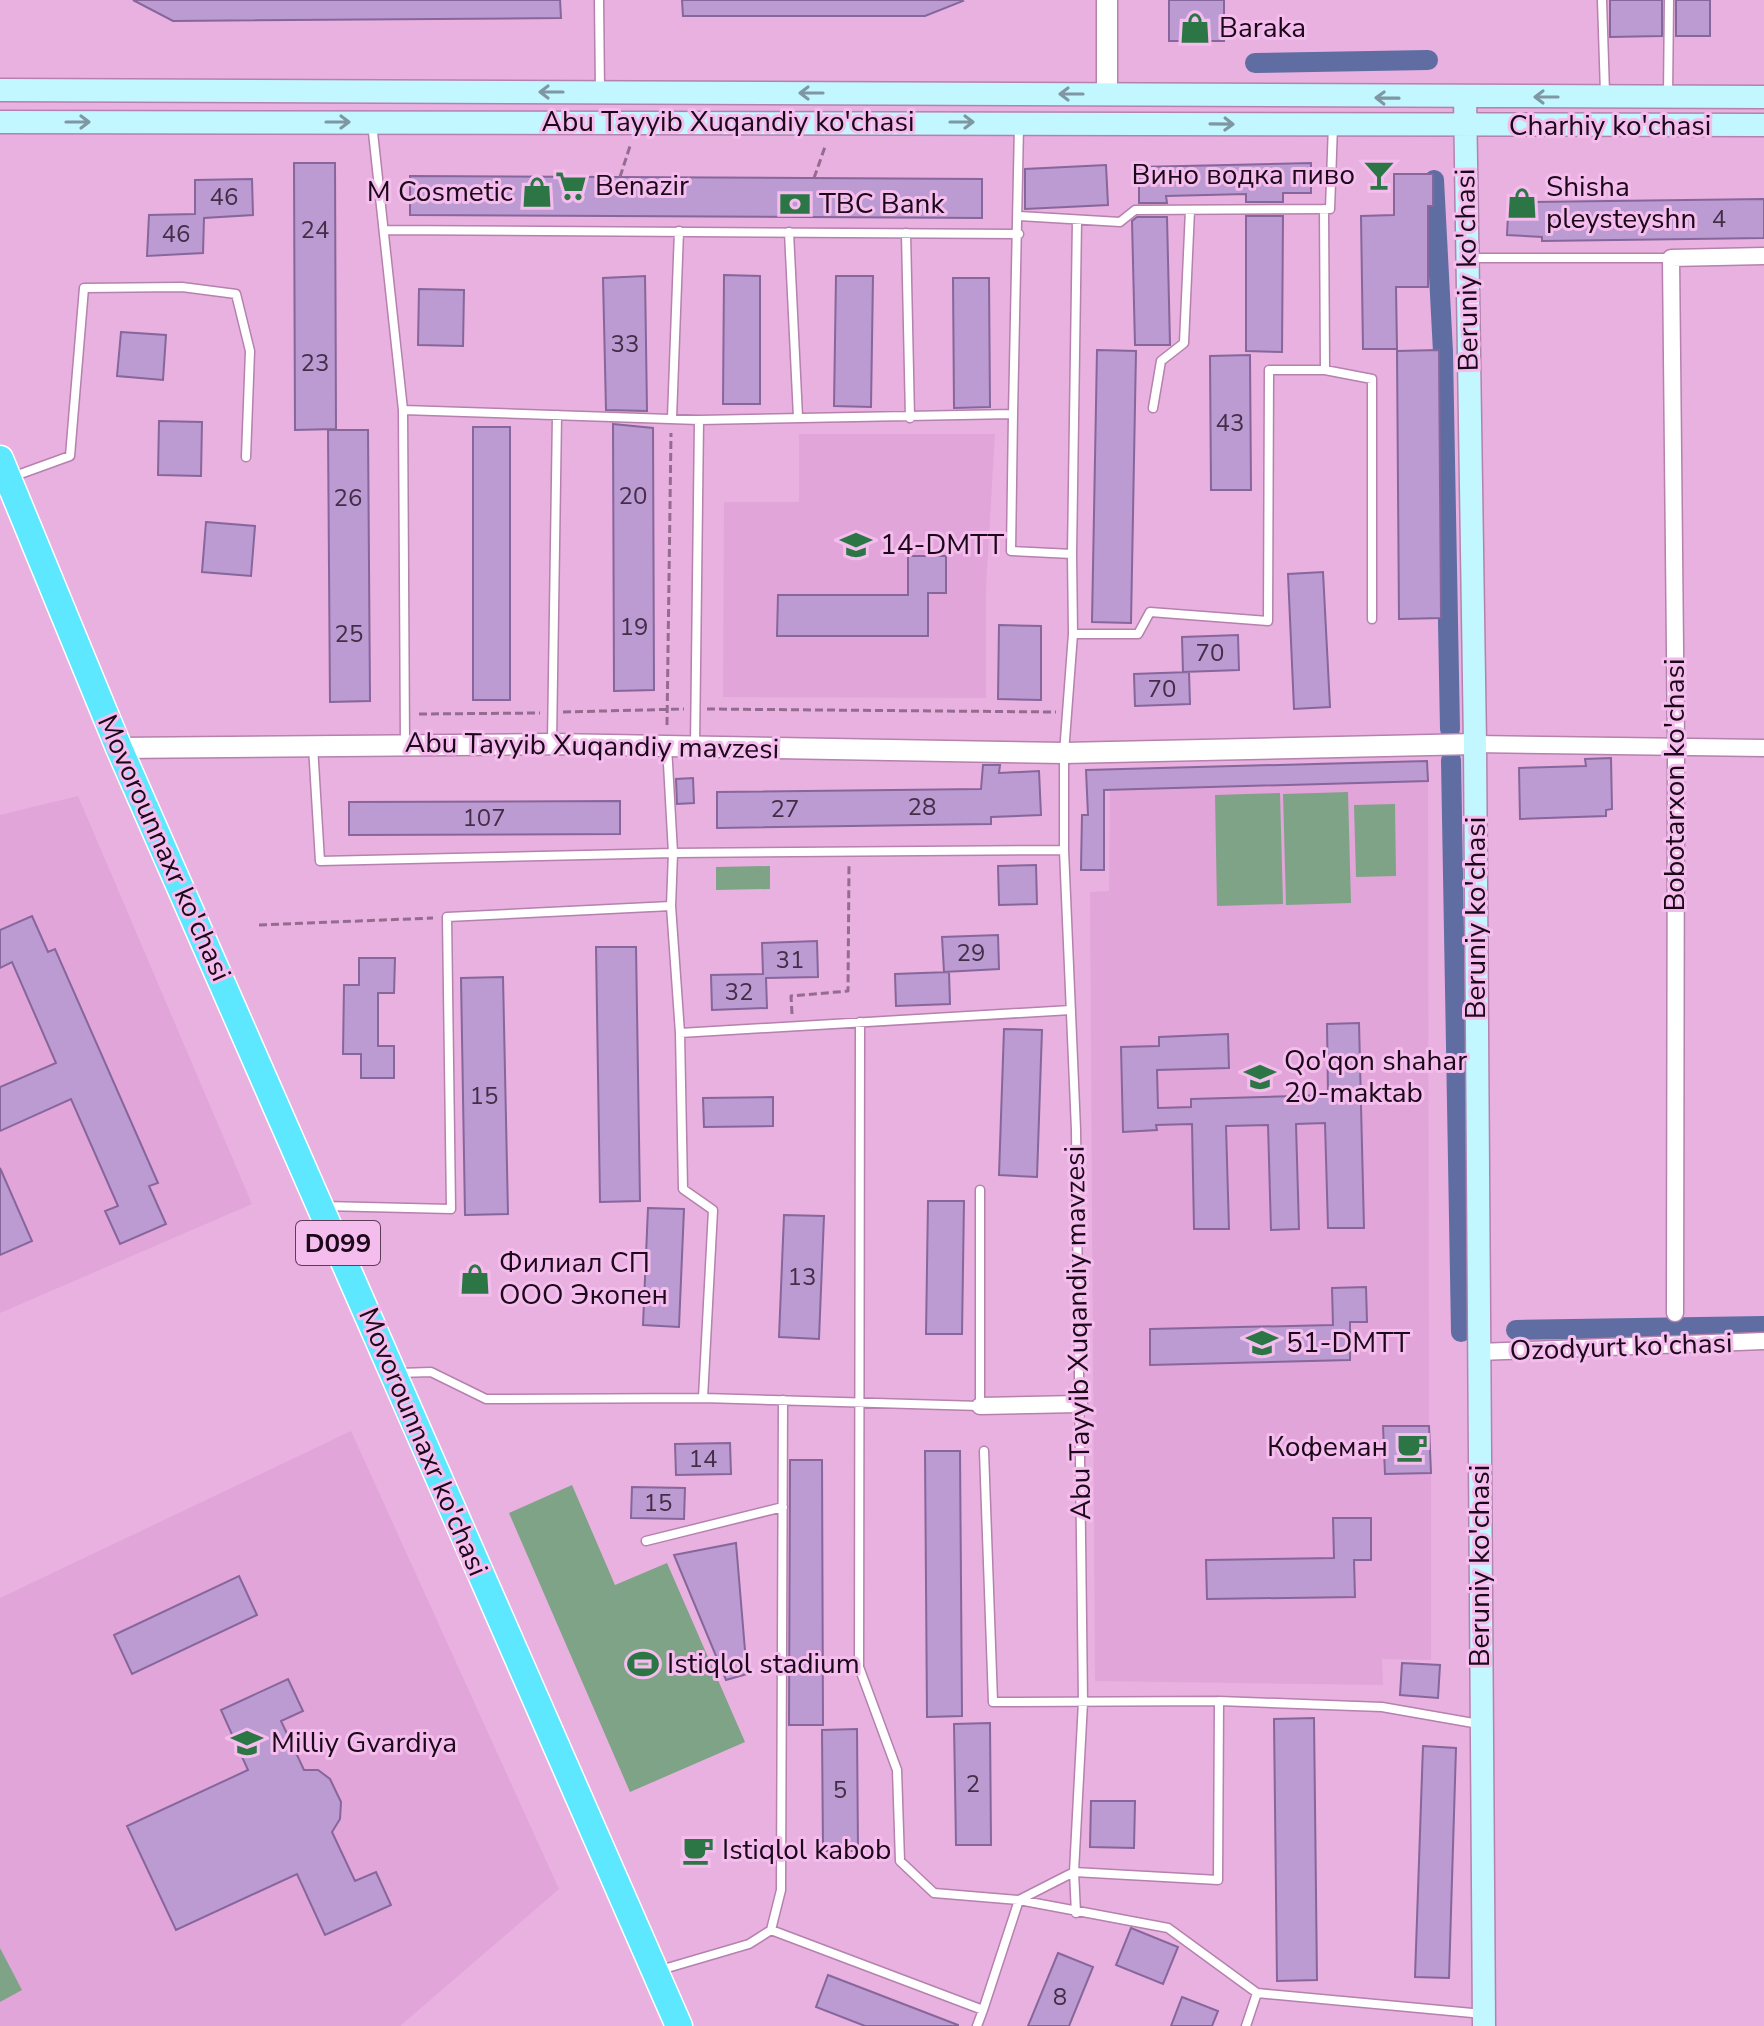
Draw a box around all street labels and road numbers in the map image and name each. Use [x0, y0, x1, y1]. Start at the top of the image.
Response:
street label: Abu Tayyib Xuqandiy ko'chasi [542, 103, 914, 141]
street label: Charhiy ko'chasi [1509, 107, 1711, 145]
street label: Beruniy ko'chasi [1446, 168, 1488, 372]
street label: Bobotarxon ko'chasi [1656, 658, 1694, 912]
street label: Movorounnaxr ko'chasi [88, 709, 240, 987]
street label: Abu Tayyib Xuqandiy mavzesi [405, 724, 779, 768]
street label: Beruniy ko'chasi [1457, 817, 1495, 1019]
street label: Abu Tayyib Xuqandiy mavzesi [1056, 1146, 1100, 1520]
road number: D099 [296, 1221, 380, 1265]
street label: Movorounnaxr ko'chasi [349, 1302, 497, 1582]
street label: Ozodyurt ko'chasi [1509, 1324, 1733, 1370]
street label: Beruniy ko'chasi [1461, 1465, 1499, 1667]

